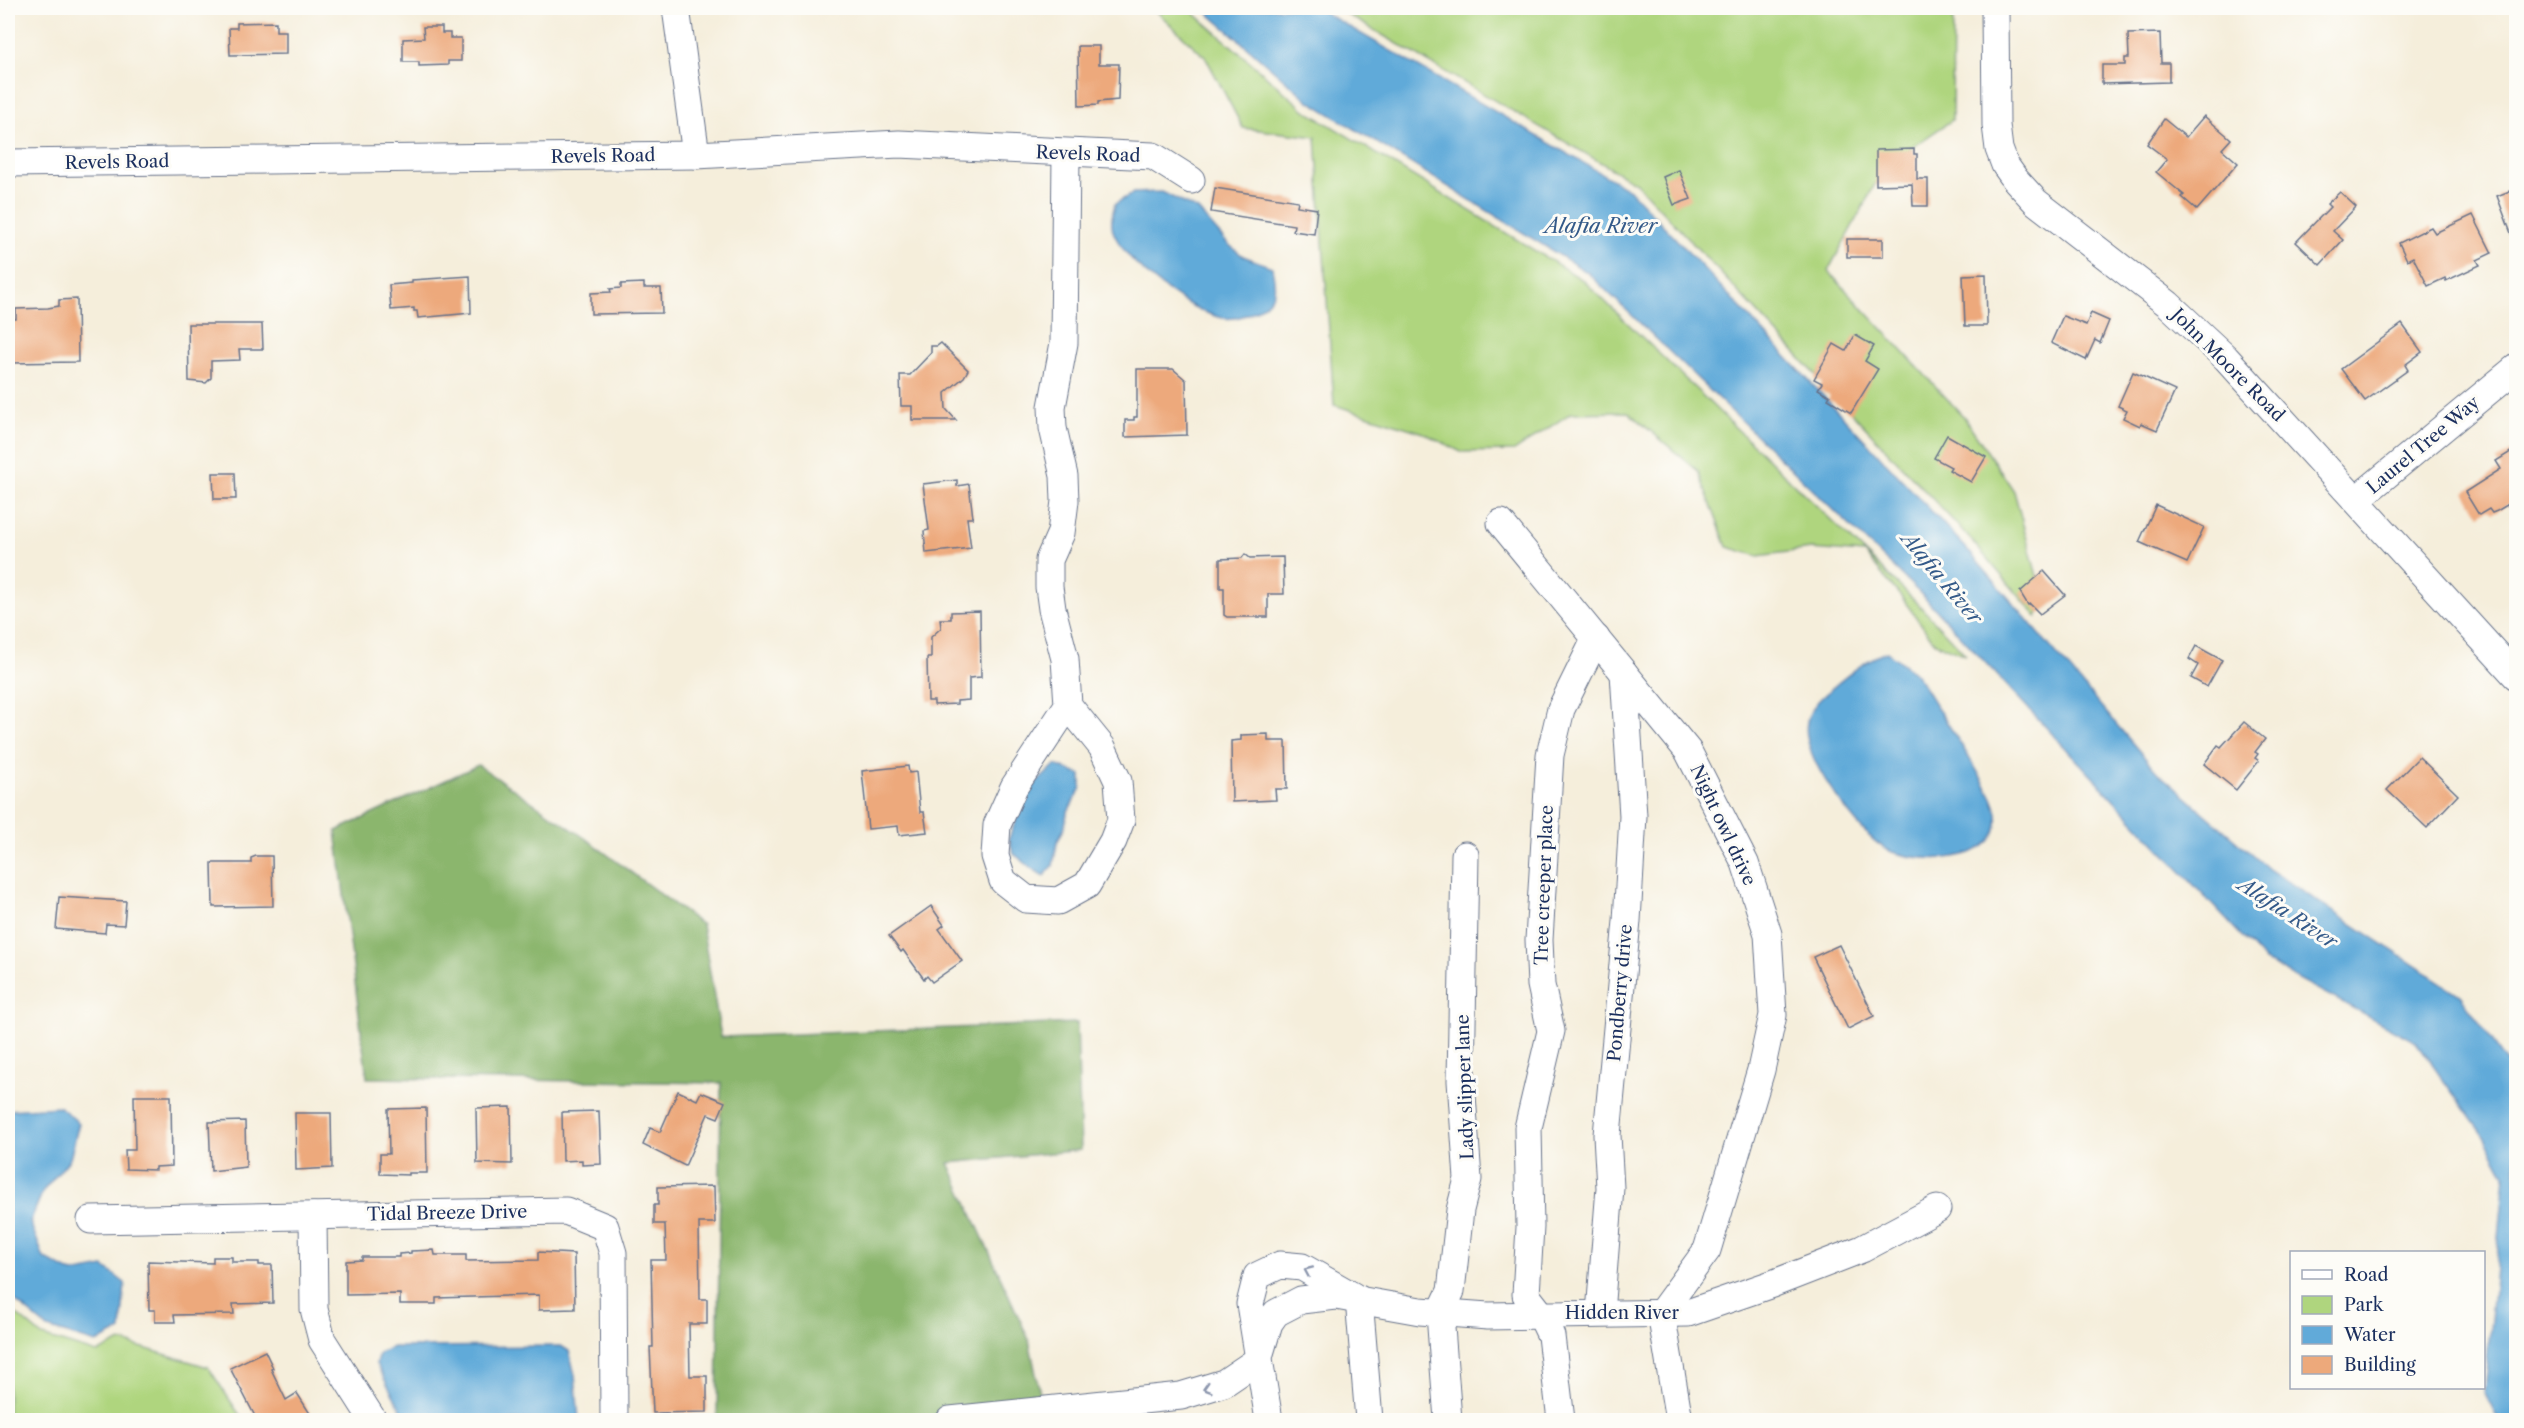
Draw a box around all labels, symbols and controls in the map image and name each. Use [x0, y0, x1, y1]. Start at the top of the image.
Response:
street label: Revels Road [1035, 141, 1141, 167]
street label: Revels Road [550, 144, 656, 168]
street label: Revels Road [64, 150, 170, 174]
water label: Alafia River [1542, 214, 1659, 238]
street label: John Moore Road [2165, 302, 2289, 426]
street label: Laurel Tree Way [2362, 391, 2485, 499]
water label: Alafia River [1895, 525, 1989, 630]
street label: Night owl drive [1685, 761, 1761, 889]
street label: Tree creeper place [1530, 805, 1558, 965]
water label: Alafia River [2232, 871, 2343, 955]
street label: Pondberry drive [1603, 923, 1637, 1063]
street label: Lady slipper lane [1451, 1014, 1479, 1160]
street label: Tidal Breeze Drive [367, 1201, 527, 1225]
legend [2290, 1251, 2485, 1389]
text: Road [2344, 1264, 2389, 1286]
one-way arrow [1304, 1266, 1315, 1278]
text: Park [2344, 1294, 2385, 1316]
street label: Hidden River [1565, 1302, 1680, 1324]
text: Water [2343, 1324, 2396, 1346]
text: Building [2344, 1354, 2416, 1376]
one-way arrow [1202, 1380, 1213, 1393]

